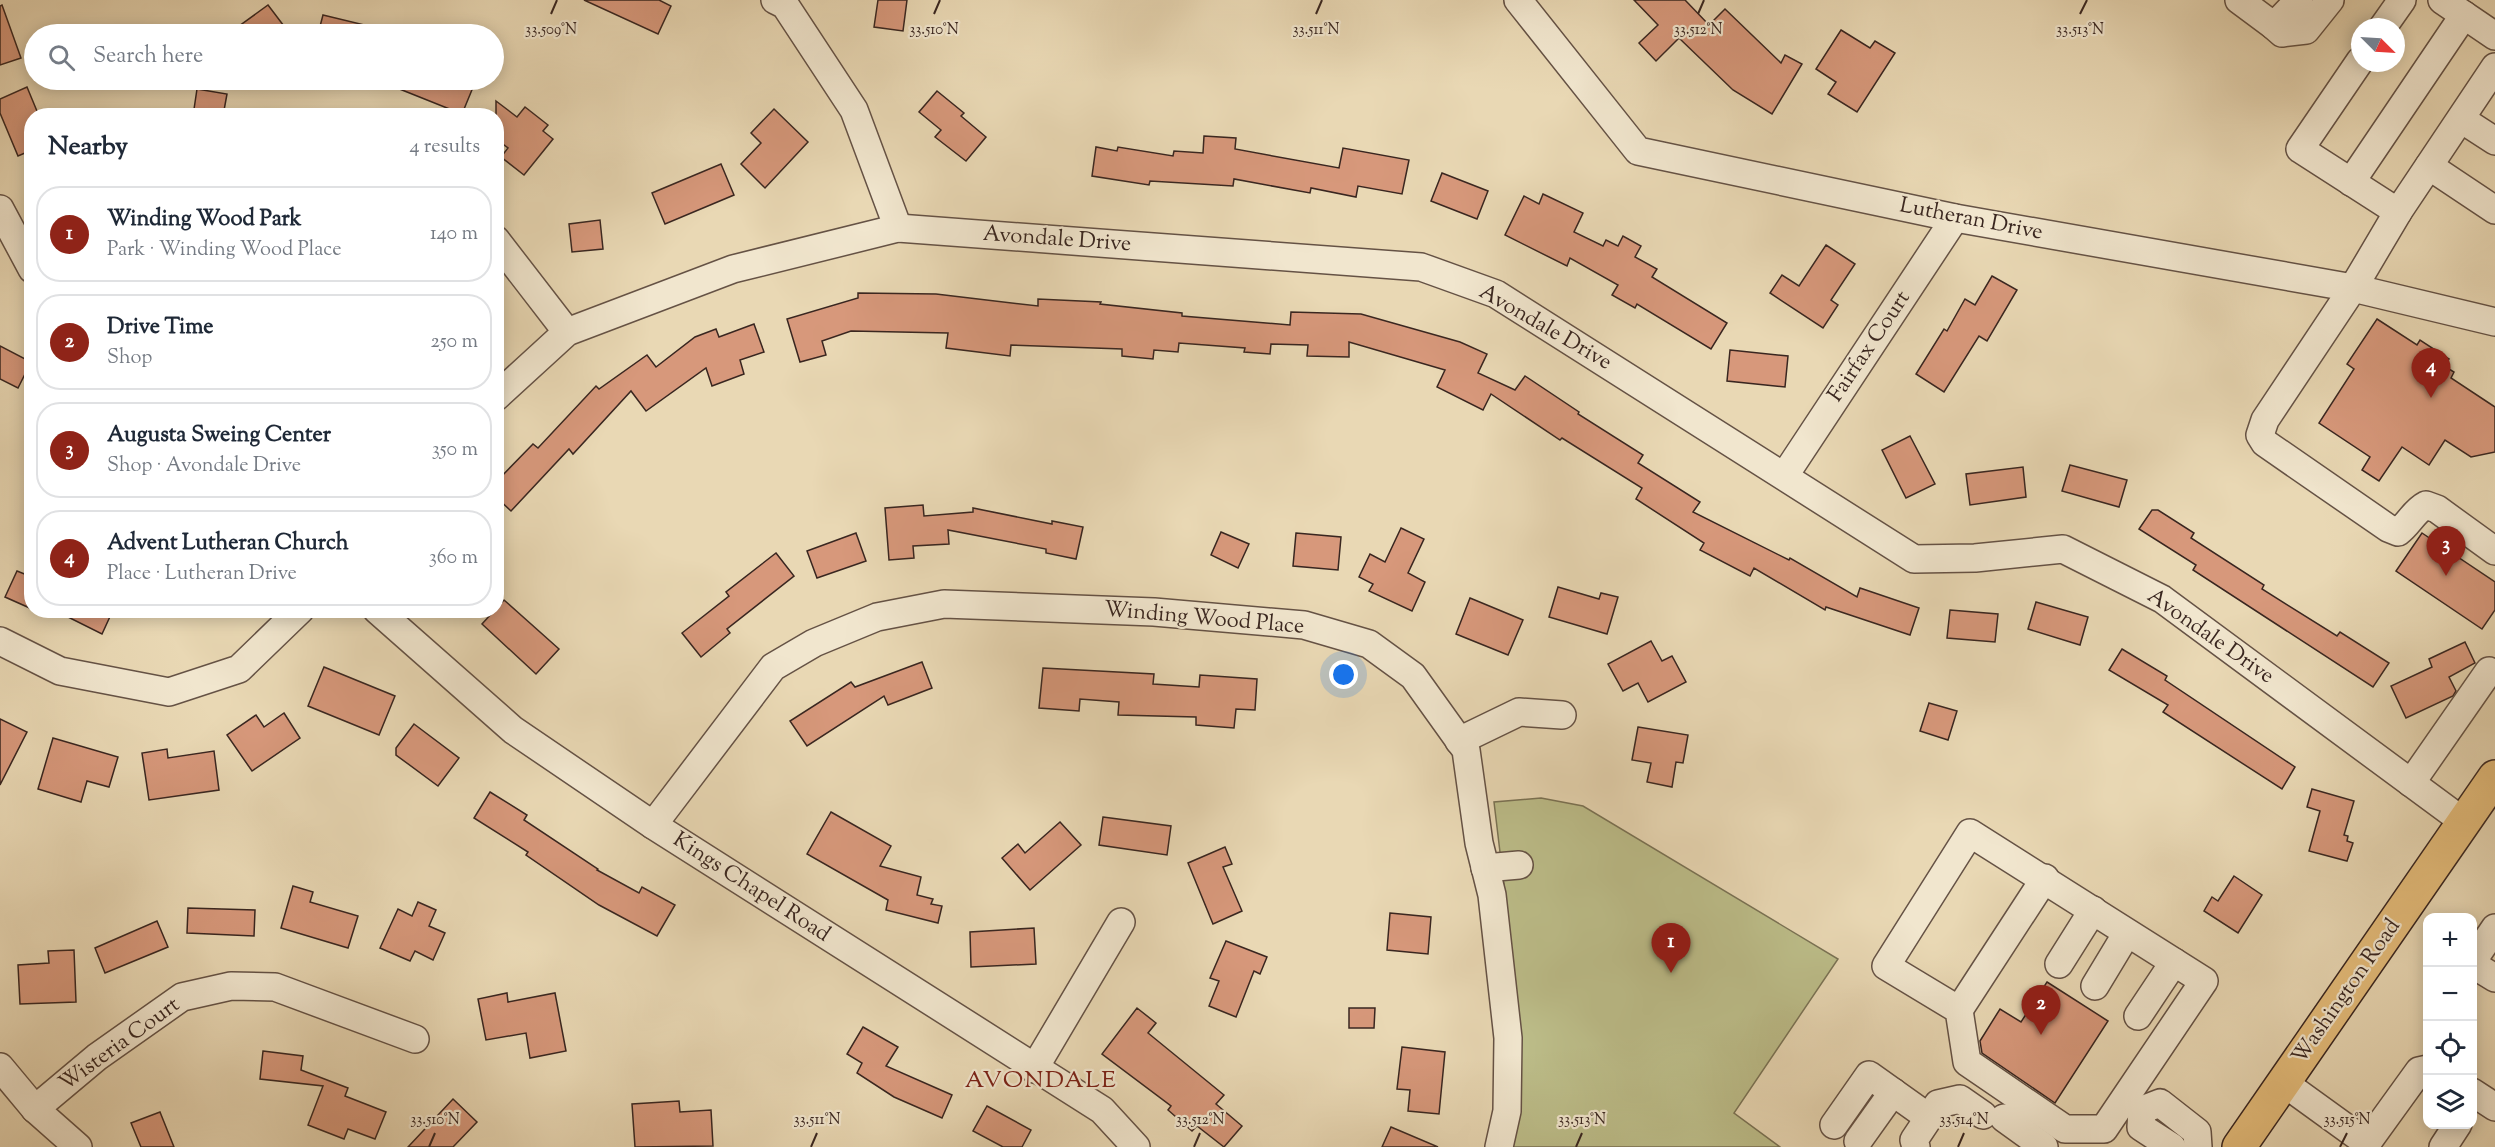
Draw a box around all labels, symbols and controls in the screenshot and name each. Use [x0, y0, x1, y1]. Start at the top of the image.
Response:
north arrow [2351, 18, 2405, 72]
text: 33.509°N [525, 20, 577, 41]
text: 33.510°N [909, 20, 959, 41]
text: 33.511°N [1292, 20, 1340, 41]
text: 33.512°N [1674, 20, 1722, 41]
text: 33.513°N [2056, 20, 2104, 41]
search box [24, 24, 504, 90]
icon: search [45, 41, 78, 74]
text: Search here [93, 41, 203, 73]
text: Nearby [48, 129, 128, 166]
text: 4 results [409, 133, 480, 162]
street label: Lutheran Drive [1897, 190, 2045, 250]
text: Winding Wood Park [107, 204, 302, 236]
street label: Avondale Drive [982, 219, 1132, 261]
text: 1 [66, 220, 73, 249]
text: 140 m [430, 220, 478, 249]
text: Park · Winding Wood Place [107, 236, 342, 265]
street label: Avondale Drive [1473, 277, 1617, 379]
street label: Fairfax Court [1821, 284, 1919, 409]
text: Drive Time [107, 312, 213, 344]
text: 2 [65, 328, 74, 357]
text: 250 m [430, 328, 478, 357]
text: Shop [107, 344, 152, 373]
pin: 4 [2412, 348, 2450, 398]
text: Augusta Sweing Center [107, 420, 331, 452]
text: 3 [65, 436, 74, 465]
text: 350 m [432, 436, 478, 465]
text: Shop · Avondale Drive [107, 452, 301, 481]
pin: 3 [2426, 526, 2466, 576]
text: Advent Lutheran Church [107, 528, 349, 560]
text: 4 [64, 544, 75, 573]
text: 360 m [429, 544, 478, 573]
text: Place · Lutheran Drive [107, 560, 297, 589]
street label: Avondale Drive [2140, 581, 2280, 693]
street label: Winding Wood Place [1102, 594, 1306, 644]
your location [1329, 660, 1358, 689]
street label: Kings Chapel Road [666, 825, 836, 951]
street label: Washington Road [2285, 913, 2409, 1071]
map controls [2423, 913, 2477, 1129]
button: + [2423, 913, 2477, 967]
pin: 1 [1652, 924, 1690, 973]
button: − [2423, 967, 2477, 1021]
pin: 2 [2022, 986, 2060, 1035]
street label: Wisteria Court [53, 990, 188, 1100]
button: locate [2423, 1021, 2477, 1075]
district label: AVONDALE [965, 1064, 1117, 1098]
button: layers [2423, 1075, 2477, 1129]
text: 33.510°N [410, 1110, 460, 1131]
text: 33.511°N [793, 1110, 841, 1131]
text: 33.512°N [1176, 1110, 1224, 1131]
text: 33.513°N [1558, 1110, 1606, 1131]
text: 33.514°N [1939, 1110, 1989, 1131]
text: 33.515°N [2323, 1110, 2371, 1131]

